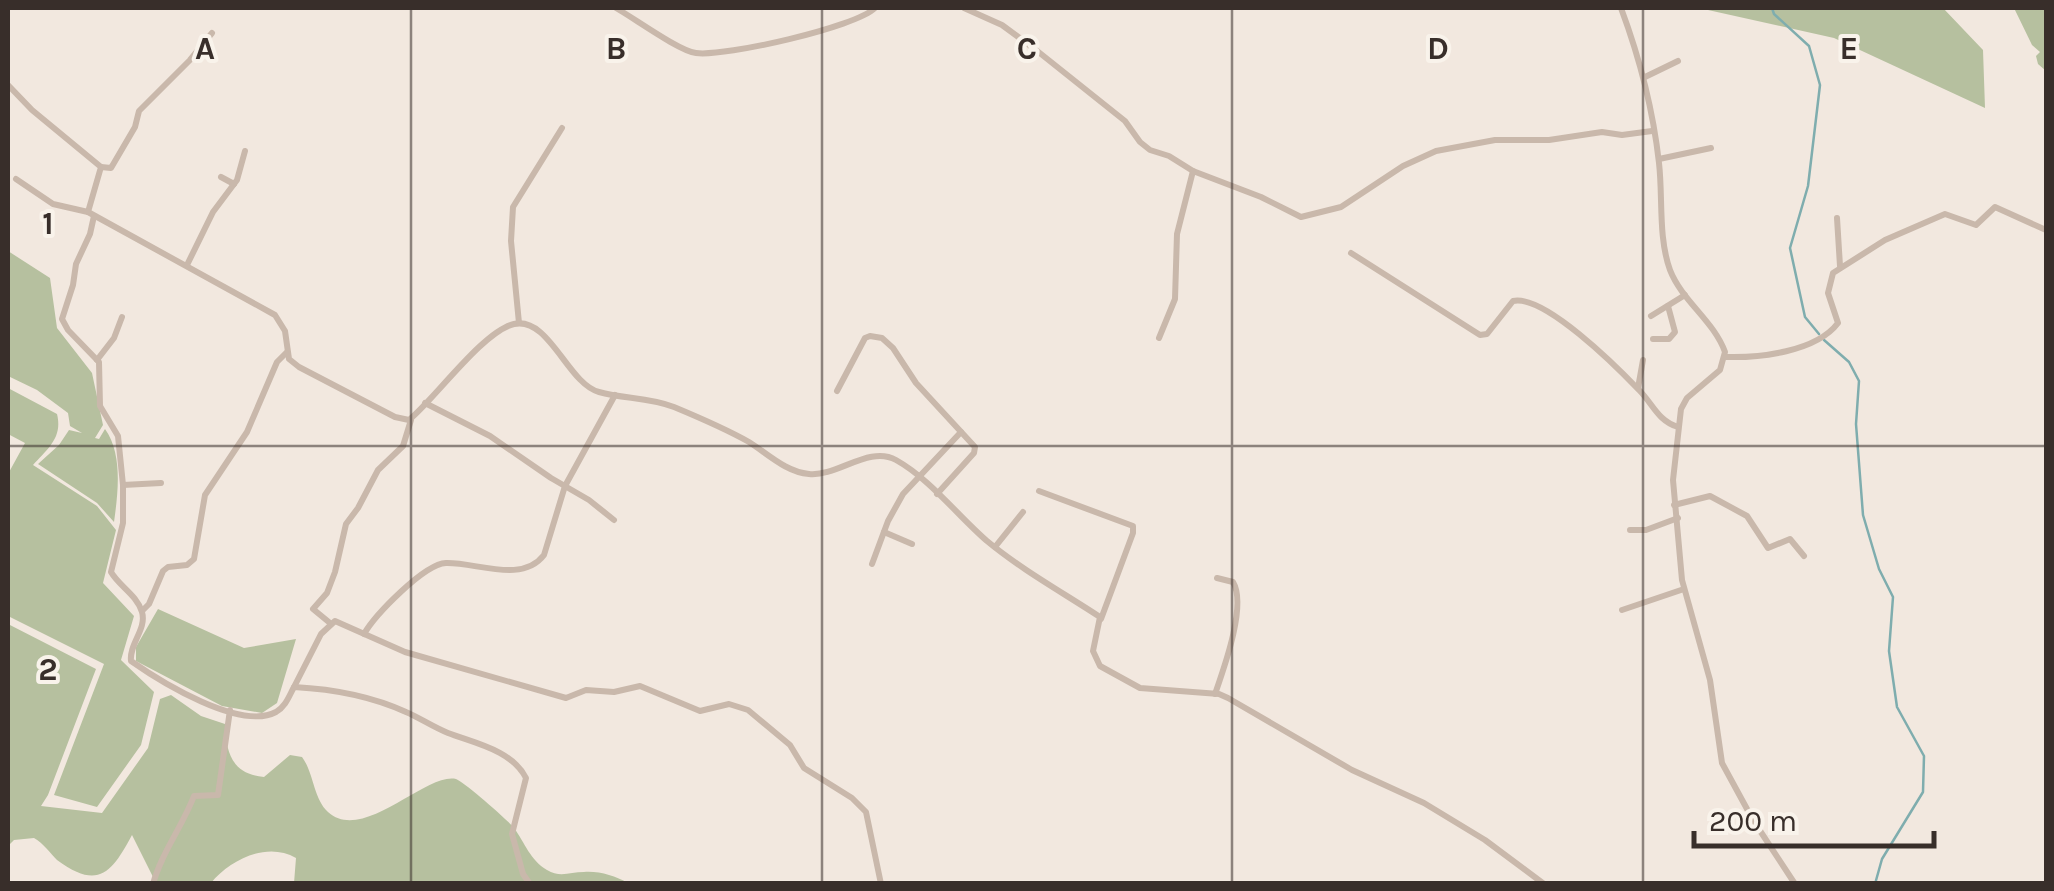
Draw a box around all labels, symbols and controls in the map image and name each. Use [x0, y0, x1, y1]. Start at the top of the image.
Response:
text: A [195, 30, 215, 67]
text: B [606, 30, 626, 67]
text: C [1017, 30, 1037, 67]
text: D [1427, 30, 1449, 67]
text: E [1840, 30, 1858, 67]
text: 1 [42, 205, 54, 242]
text: 2 [38, 651, 58, 688]
scale bar [1694, 786, 1934, 848]
text: 200 m [1709, 803, 1797, 839]

